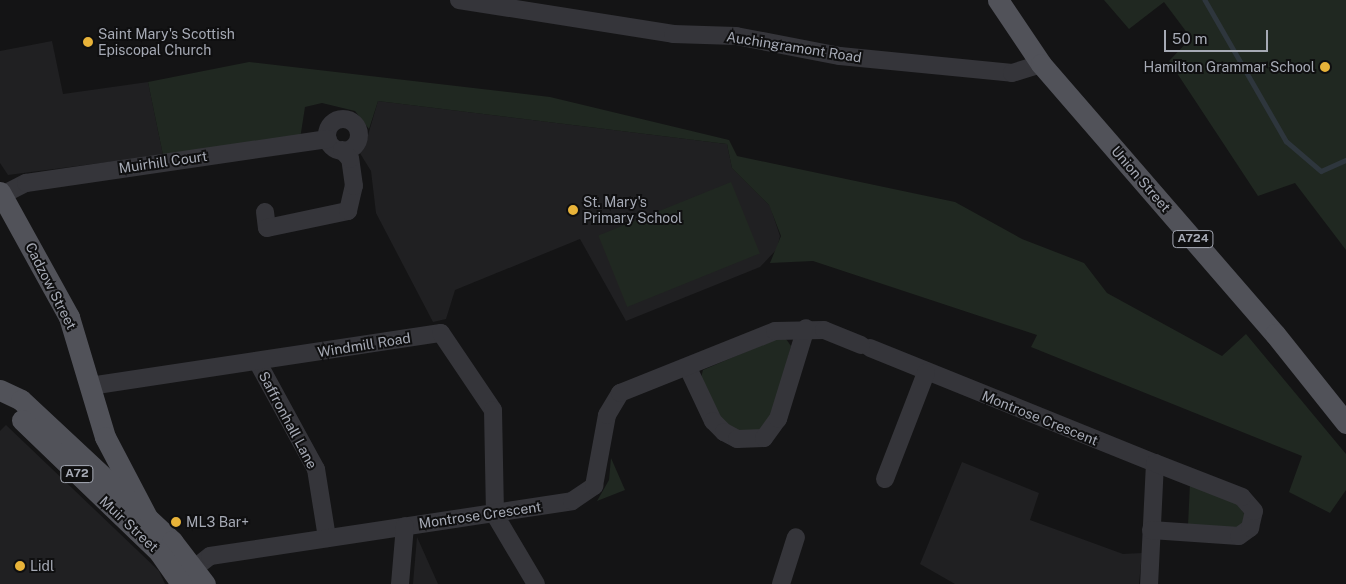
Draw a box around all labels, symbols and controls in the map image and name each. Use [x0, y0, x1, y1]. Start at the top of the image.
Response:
scale bar [1166, 20, 1270, 52]
place label: Saint Mary's Scottish Episcopal Church [98, 26, 235, 58]
street label: Auchingramont Road [725, 28, 863, 66]
text: 50 m [1172, 30, 1207, 47]
marker: Saint Mary's Scottish Episcopal Church [82, 36, 94, 48]
place label: Hamilton Grammar School [1143, 59, 1315, 75]
marker: Hamilton Grammar School [1319, 61, 1331, 73]
street label: Union Street [1108, 143, 1174, 215]
street label: Muirhill Court [118, 147, 208, 177]
place label: St. Mary's Primary School [583, 194, 682, 226]
marker: St. Mary's Primary School [567, 204, 579, 216]
road number: A724 [1172, 230, 1214, 248]
street label: Cadzow Street [22, 240, 80, 332]
street label: Windmill Road [316, 329, 412, 361]
street label: Saffronhall Lane [255, 368, 321, 472]
street label: Montrose Crescent [979, 387, 1101, 449]
road number: A72 [60, 464, 94, 484]
street label: Muir Street [96, 493, 162, 555]
street label: Montrose Crescent [418, 498, 542, 532]
place label: ML3 Bar+ [186, 514, 249, 530]
marker: ML3 Bar+ [170, 516, 182, 528]
place label: Lidl [30, 558, 54, 574]
marker: Lidl [14, 560, 26, 572]

